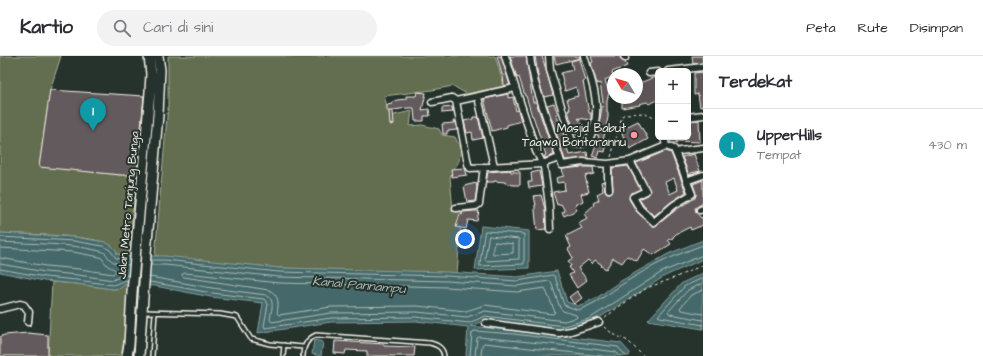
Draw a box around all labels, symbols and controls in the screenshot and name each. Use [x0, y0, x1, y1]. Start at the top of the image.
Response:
search box [97, 10, 377, 46]
text: Kartio [20, 14, 73, 41]
icon: search [111, 17, 133, 39]
text: Cari di sini [143, 17, 213, 38]
text: Peta [806, 18, 836, 38]
text: Rute [858, 18, 888, 38]
text: Disimpan [910, 18, 963, 38]
north arrow [607, 68, 643, 104]
map controls [655, 68, 691, 140]
button: + [655, 68, 691, 104]
text: Terdekat [719, 70, 792, 94]
pin: 1 [80, 98, 106, 131]
button: − [655, 104, 691, 140]
place label: Masjid Babut Taqwa Bontorannu [522, 120, 626, 151]
text: UpperHills [757, 125, 822, 146]
street label: Jalan Metro Tanjung Bunga [114, 130, 144, 280]
marker: Masjid Babut Taqwa Bontorannu [629, 130, 639, 140]
text: 1 [731, 136, 733, 154]
text: 430 m [928, 136, 967, 154]
text: Tempat [757, 146, 801, 164]
your location [455, 229, 475, 249]
water label: Kanal Pannampu [312, 272, 408, 298]

